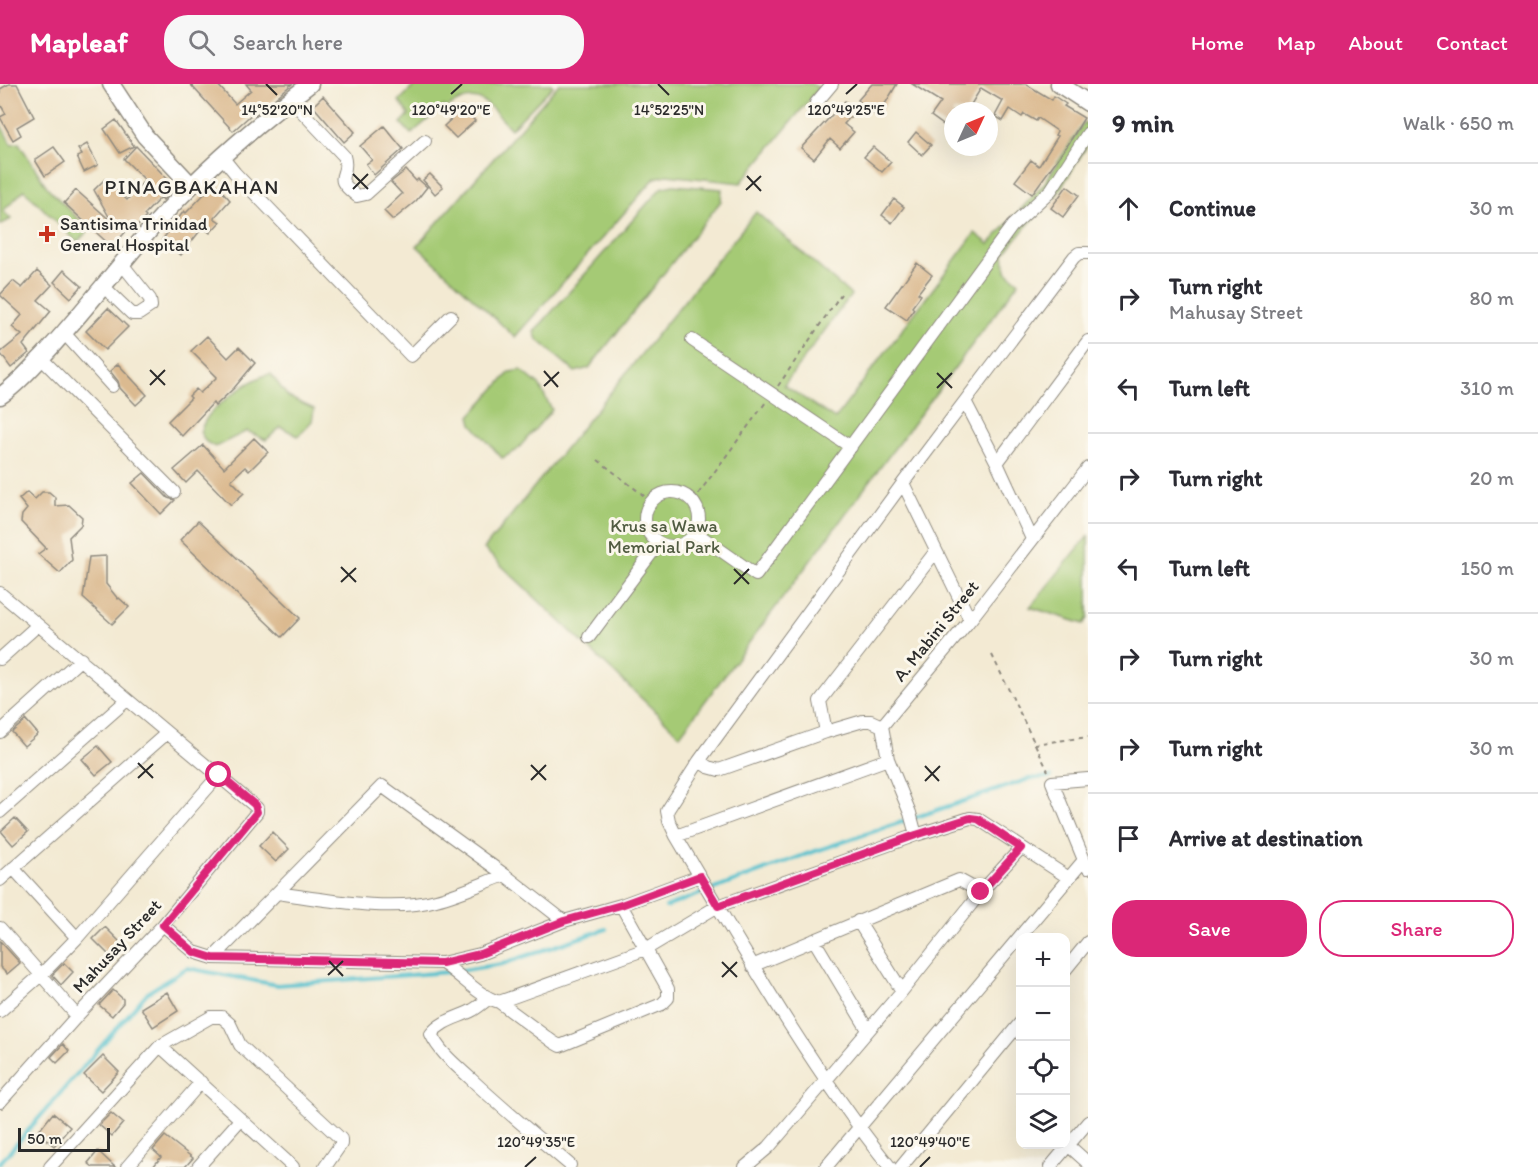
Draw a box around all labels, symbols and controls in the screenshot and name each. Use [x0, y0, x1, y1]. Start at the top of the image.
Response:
search box [164, 15, 584, 69]
text: Mapleaf [30, 25, 128, 59]
icon: search [185, 26, 218, 59]
text: Search here [233, 29, 343, 56]
text: Home [1191, 30, 1244, 55]
text: Map [1277, 30, 1316, 55]
text: About [1349, 30, 1403, 55]
text: Contact [1436, 30, 1508, 55]
text: 14°52'20"N [241, 101, 313, 119]
text: 120°49'20"E [411, 101, 491, 119]
text: 14°52'25"N [634, 101, 704, 119]
text: 120°49'25"E [807, 101, 885, 119]
north arrow [944, 102, 998, 156]
text: 9 min [1112, 107, 1174, 139]
text: Walk · 650 m [1403, 111, 1514, 135]
district label: PINAGBAKAHAN [104, 174, 280, 199]
icon: ahead [1112, 192, 1145, 225]
text: Continue [1169, 195, 1256, 222]
text: 30 m [1469, 196, 1514, 220]
place label: Santisima Trinidad General Hospital [60, 213, 208, 256]
marker: Santisima Trinidad General Hospital [38, 225, 56, 243]
text: Turn right [1169, 273, 1263, 300]
icon: right [1112, 282, 1145, 315]
text: 80 m [1469, 286, 1514, 310]
text: Mahusay Street [1169, 300, 1303, 324]
icon: left [1112, 372, 1145, 405]
text: Turn left [1169, 375, 1250, 402]
text: 310 m [1460, 376, 1514, 400]
icon: right [1112, 462, 1145, 495]
text: Turn right [1169, 465, 1263, 492]
text: 20 m [1470, 466, 1514, 490]
park label: Krus sa Wawa Memorial Park [608, 515, 720, 558]
icon: left [1112, 552, 1145, 585]
text: Turn left [1169, 555, 1250, 582]
text: 150 m [1461, 556, 1514, 580]
street label: A. Mabini Street [889, 576, 984, 686]
icon: right [1112, 642, 1145, 675]
text: Turn right [1169, 645, 1263, 672]
text: 30 m [1469, 646, 1514, 670]
icon: right [1112, 732, 1145, 765]
text: Turn right [1169, 735, 1263, 762]
text: 30 m [1469, 736, 1514, 760]
route start [205, 761, 231, 787]
icon: arrive [1112, 822, 1145, 855]
text: Arrive at destination [1169, 825, 1363, 852]
route end [967, 878, 993, 904]
street label: Mahusay Street [68, 894, 166, 998]
button: Save [1112, 900, 1307, 957]
button: Share [1319, 900, 1514, 957]
map controls [1016, 933, 1070, 1149]
button: + [1016, 933, 1070, 987]
button: − [1016, 987, 1070, 1041]
button: locate [1016, 1041, 1070, 1095]
button: layers [1016, 1095, 1070, 1149]
scale bar [18, 1125, 110, 1152]
text: 50 m [27, 1129, 62, 1148]
text: 120°49'35"E [497, 1133, 575, 1151]
text: 120°49'40"E [890, 1133, 970, 1151]

